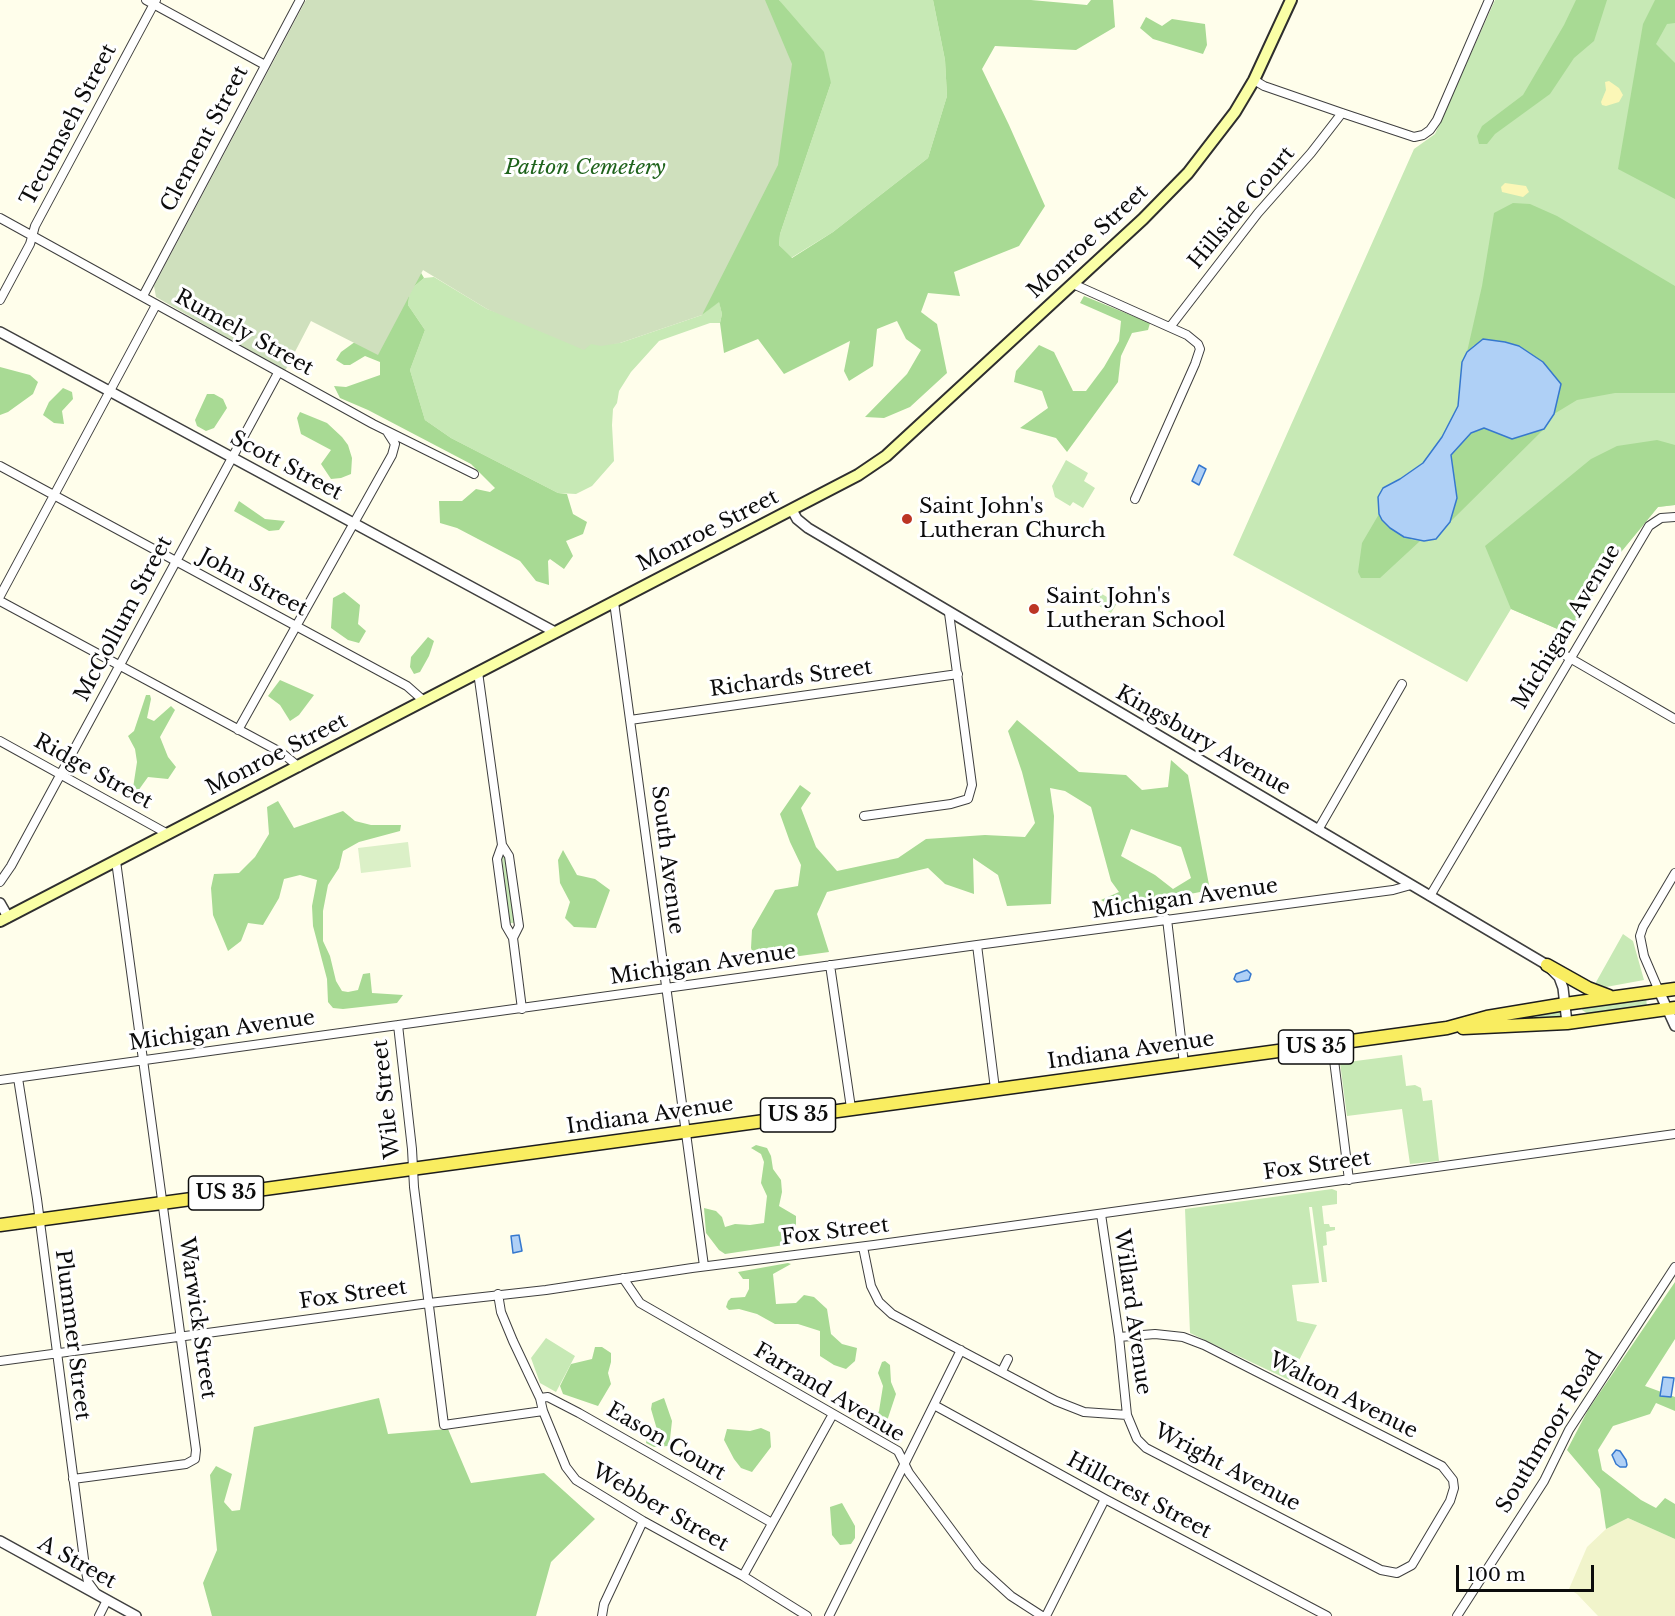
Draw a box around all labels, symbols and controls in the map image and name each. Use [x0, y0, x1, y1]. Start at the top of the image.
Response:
street label: Tecumseh Street [16, 40, 122, 210]
street label: Clement Street [156, 62, 254, 216]
street label: Hillside Court [1184, 142, 1300, 274]
park label: Patton Cemetery [504, 155, 666, 181]
street label: Monroe Street [1023, 180, 1153, 304]
street label: Rumely Street [170, 285, 318, 381]
street label: Scott Street [226, 426, 346, 506]
street label: Monroe Street [633, 485, 783, 577]
place label: Saint John's Lutheran Church [919, 494, 1106, 544]
marker: Saint John's Lutheran Church [900, 512, 914, 526]
street label: McCollum Street [70, 532, 178, 706]
street label: Michigan Avenue [1508, 540, 1626, 714]
street label: John Street [194, 544, 312, 622]
place label: Saint John's Lutheran School [1046, 584, 1225, 634]
marker: Saint John's Lutheran School [1027, 602, 1041, 616]
street label: Richards Street [708, 655, 874, 703]
street label: Kingsbury Avenue [1111, 681, 1295, 801]
street label: Monroe Street [202, 709, 352, 801]
street label: Ridge Street [29, 729, 157, 815]
street label: South Avenue [645, 784, 689, 936]
street label: Michigan Avenue [1090, 873, 1280, 925]
street label: Michigan Avenue [608, 939, 798, 991]
street label: Michigan Avenue [127, 1005, 317, 1057]
street label: Indiana Avenue [1046, 1027, 1216, 1075]
road number: US 35 [1278, 1030, 1354, 1064]
street label: Wile Street [368, 1038, 406, 1160]
street label: Indiana Avenue [565, 1092, 735, 1140]
road number: US 35 [760, 1098, 836, 1132]
street label: Fox Street [1262, 1146, 1372, 1186]
road number: US 35 [188, 1176, 264, 1210]
street label: Fox Street [780, 1213, 890, 1251]
street label: Willard Avenue [1108, 1228, 1156, 1396]
street label: Warwick Street [173, 1236, 221, 1400]
street label: Plummer Street [49, 1248, 95, 1422]
street label: Fox Street [298, 1275, 408, 1315]
street label: Farrand Avenue [749, 1338, 909, 1448]
street label: Southmoor Road [1491, 1346, 1609, 1518]
street label: Walton Avenue [1264, 1348, 1422, 1444]
street label: Eason Court [602, 1398, 730, 1486]
street label: Wright Avenue [1150, 1419, 1304, 1517]
street label: Hillcrest Street [1062, 1447, 1216, 1545]
street label: Webber Street [587, 1459, 733, 1557]
street label: A Street [34, 1531, 120, 1595]
scale bar [1459, 1553, 1597, 1591]
text: 100 m [1467, 1564, 1525, 1586]

